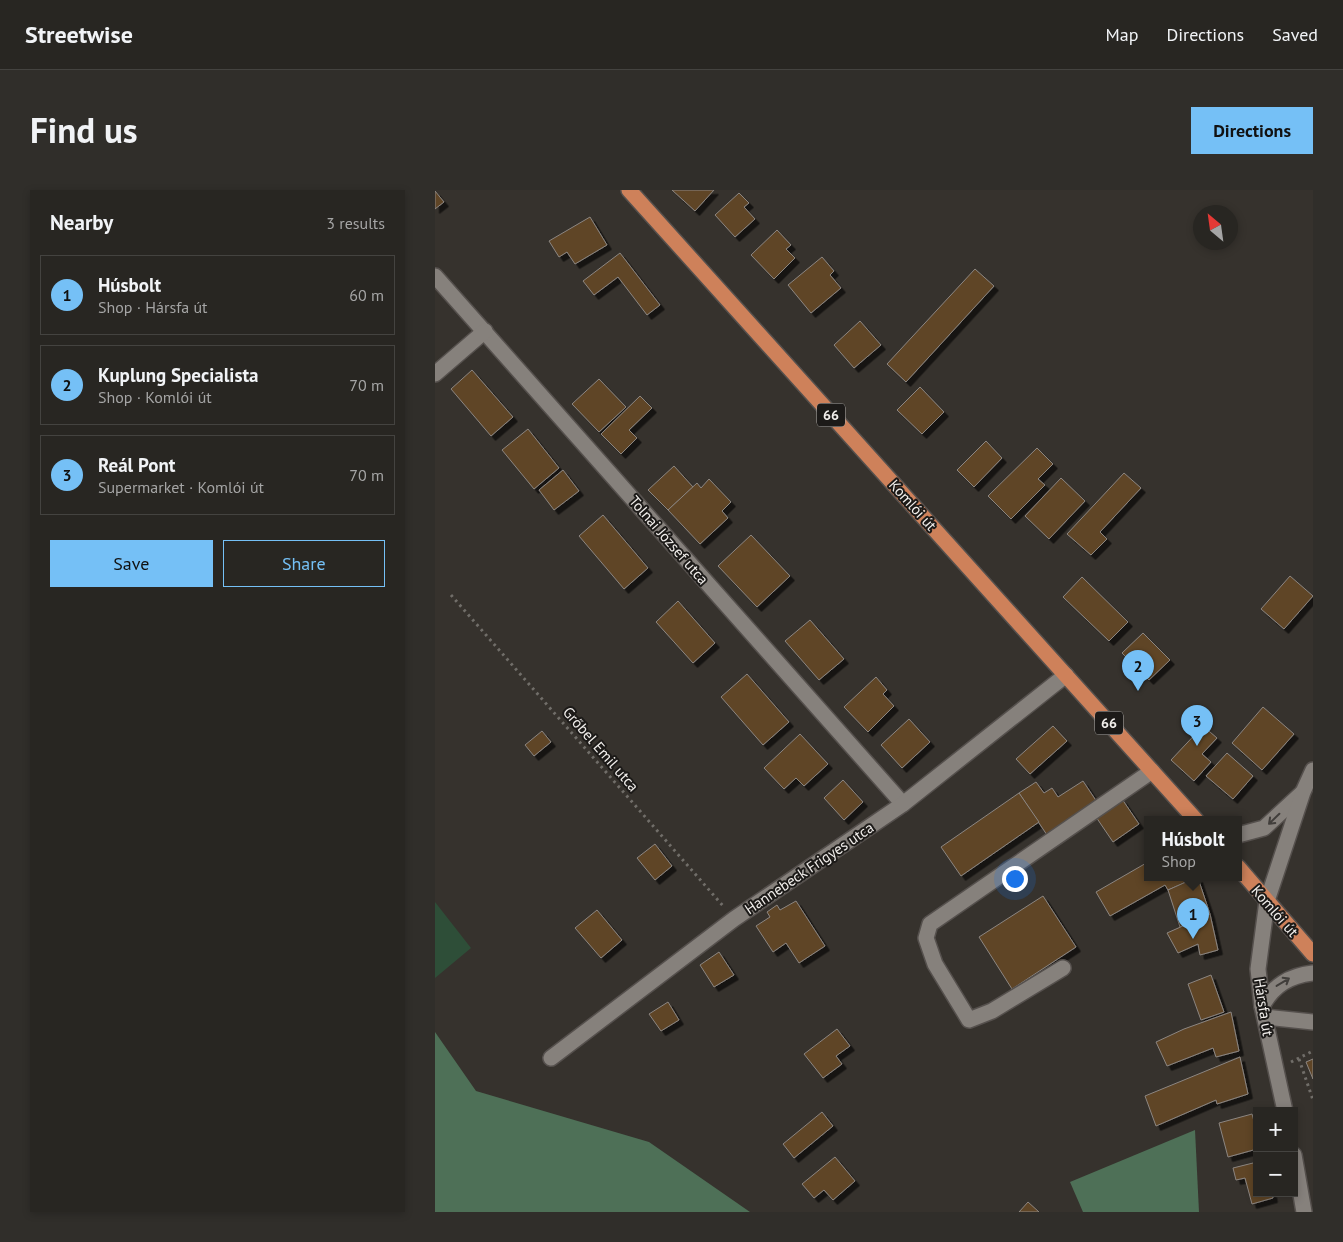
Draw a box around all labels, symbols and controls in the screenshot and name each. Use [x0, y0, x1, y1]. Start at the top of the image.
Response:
text: Streetwise [25, 19, 133, 50]
text: Map [1106, 23, 1138, 46]
text: Directions [1166, 23, 1244, 46]
text: Saved [1272, 23, 1318, 46]
text: Find us [30, 107, 138, 153]
button: Directions [1191, 107, 1313, 154]
north arrow [1193, 205, 1238, 250]
text: Nearby [50, 209, 113, 236]
text: 3 results [326, 213, 385, 233]
text: Húsbolt [98, 273, 161, 297]
text: 1 [62, 285, 72, 305]
text: 60 m [349, 285, 384, 305]
text: Shop · Hársfa út [98, 297, 208, 317]
text: Kuplung Specialista [98, 363, 258, 387]
text: 2 [62, 375, 72, 395]
text: 70 m [349, 375, 384, 395]
text: Shop · Komlói út [98, 387, 212, 407]
road number: 66 [817, 404, 845, 426]
text: Reál Pont [98, 453, 175, 477]
text: 3 [62, 465, 72, 485]
text: 70 m [349, 465, 384, 485]
street label: Komlói út [885, 476, 941, 534]
text: Supermarket · Komlói út [98, 477, 264, 497]
street label: Tolnai József utca [625, 492, 713, 588]
button: Save [50, 540, 213, 587]
button: Share [223, 540, 385, 587]
pin: 2 [1122, 650, 1154, 691]
street label: Grőbel Emil utca [559, 703, 643, 795]
pin: 3 [1181, 705, 1213, 746]
road number: 66 [1095, 712, 1123, 734]
one-way arrow [1267, 813, 1280, 825]
popup [1144, 816, 1242, 881]
street label: Hannebeck Frigyes utca [741, 818, 877, 918]
text: Húsbolt [1161, 827, 1225, 851]
text: Shop [1161, 851, 1196, 871]
your location [1002, 866, 1028, 892]
street label: Komlói út [1247, 881, 1303, 941]
pin: 1 [1177, 898, 1209, 939]
street label: Hársfa út [1250, 977, 1278, 1037]
one-way arrow [1275, 977, 1289, 987]
map controls [1253, 1107, 1298, 1197]
button: + [1253, 1107, 1298, 1152]
button: − [1253, 1152, 1298, 1197]

